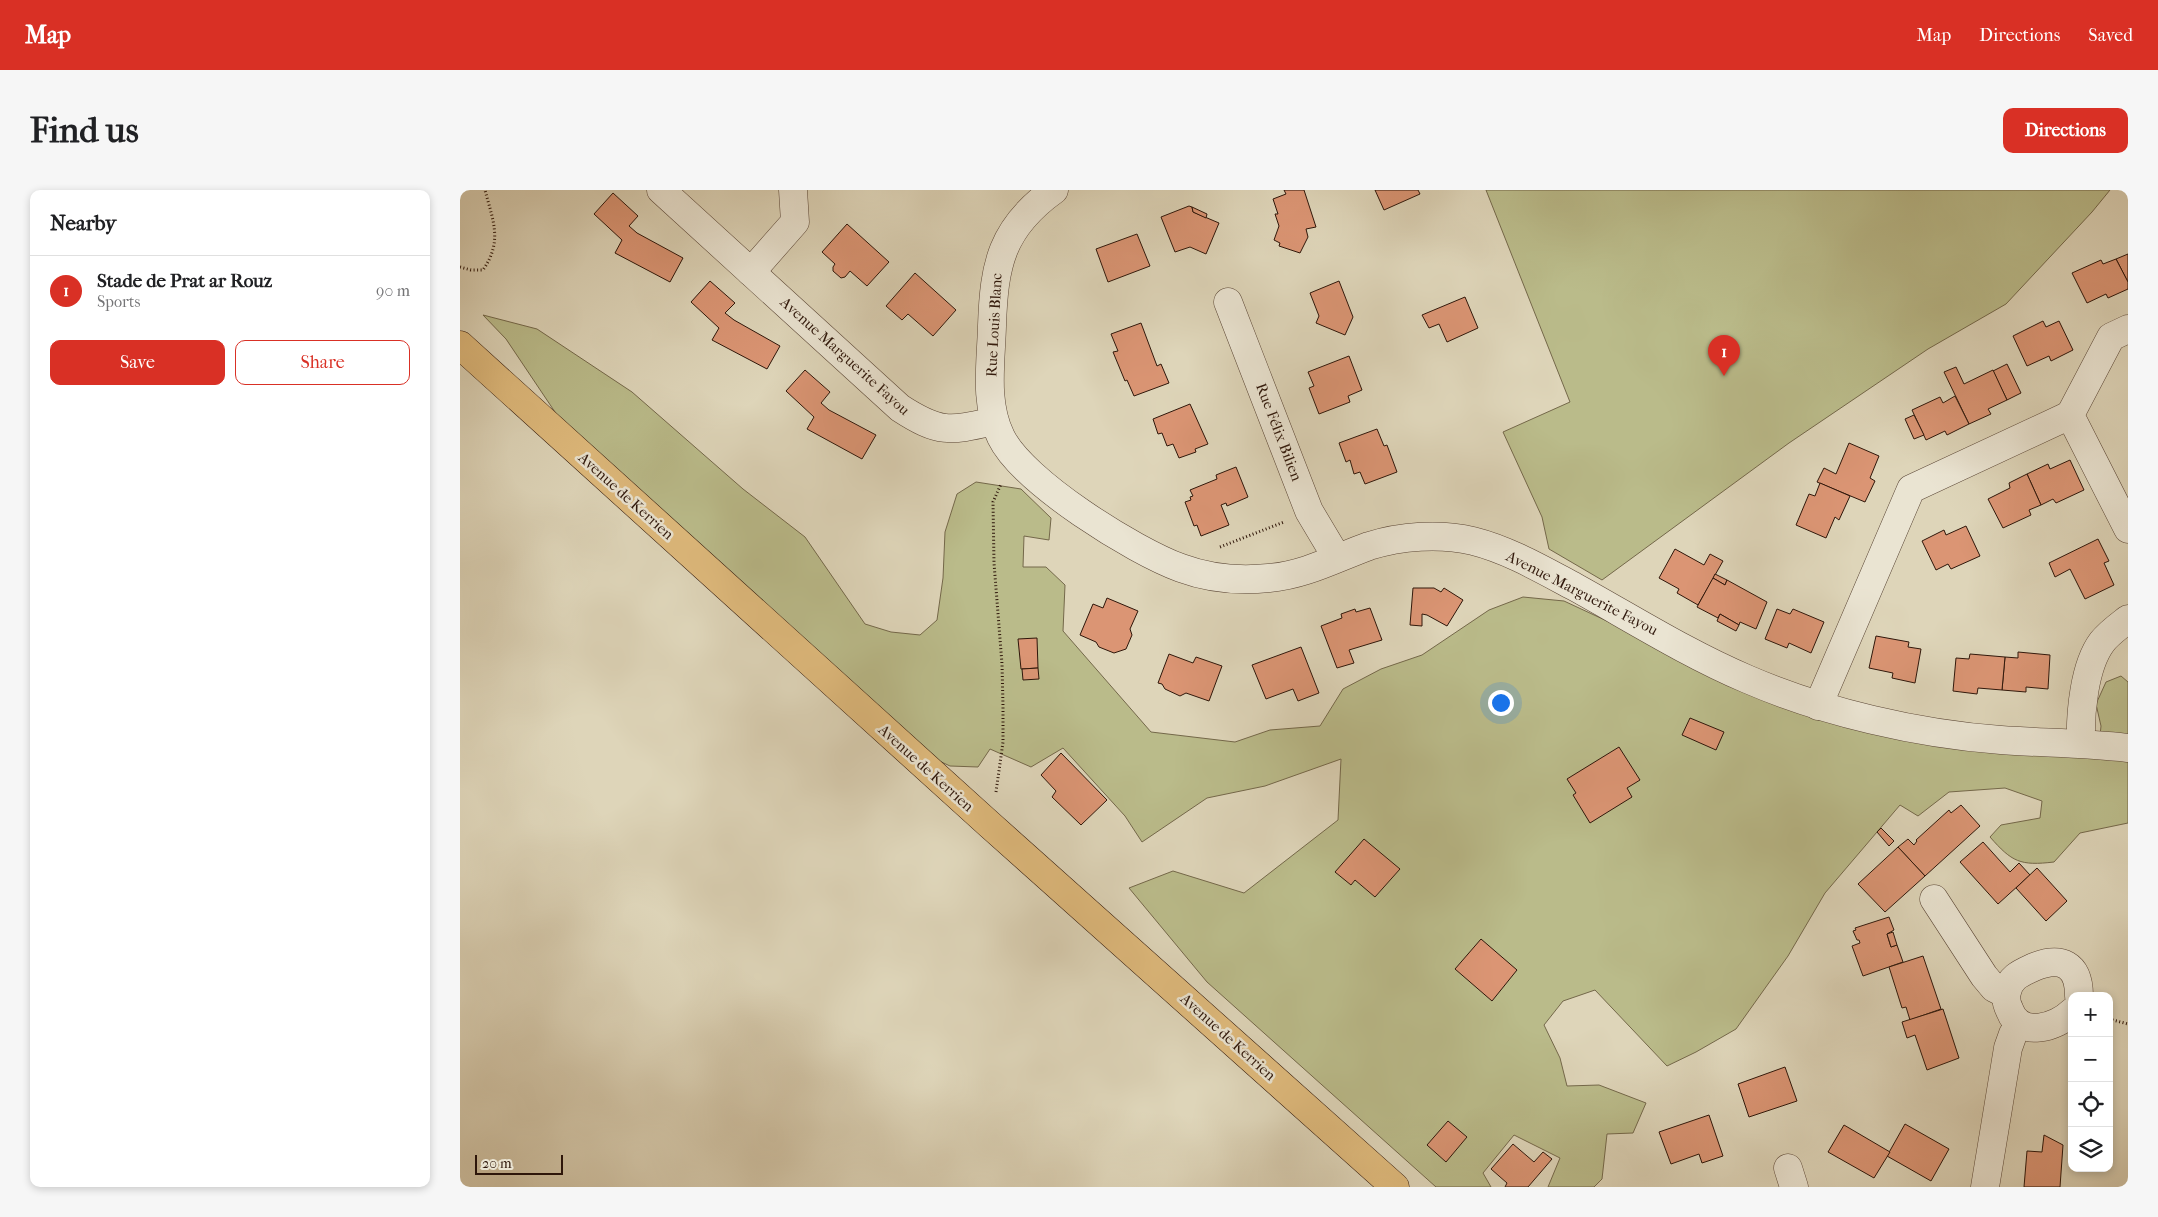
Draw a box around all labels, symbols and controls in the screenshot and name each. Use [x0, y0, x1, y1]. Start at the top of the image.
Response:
text: Map [25, 21, 71, 49]
text: Map [1917, 25, 1951, 46]
text: Directions [1979, 25, 2060, 46]
text: Saved [2088, 25, 2133, 46]
button: Directions [2003, 108, 2128, 153]
text: Find us [30, 110, 139, 151]
text: Nearby [50, 211, 116, 235]
text: Stade de Prat ar Rouz [97, 270, 272, 292]
street label: Rue Louis Blanc [982, 272, 1006, 377]
text: 1 [63, 281, 69, 300]
text: 90 m [376, 281, 410, 300]
text: Sports [97, 292, 140, 311]
street label: Avenue Marguerite Fayou [776, 293, 914, 419]
pin: 1 [1708, 335, 1740, 376]
button: Save [50, 340, 225, 385]
button: Share [235, 340, 410, 385]
street label: Rue Félix Bilien [1252, 380, 1306, 484]
street label: Avenue de Kerrien [574, 448, 677, 544]
street label: Avenue Marguerite Fayou [1502, 546, 1661, 639]
your location [1488, 690, 1514, 716]
street label: Avenue de Kerrien [874, 720, 977, 816]
street label: Avenue de Kerrien [1176, 989, 1279, 1085]
map controls [2068, 992, 2113, 1172]
button: + [2068, 992, 2113, 1037]
button: − [2068, 1037, 2113, 1082]
button: locate [2068, 1082, 2113, 1127]
button: layers [2068, 1127, 2113, 1172]
scale bar [475, 1152, 562, 1175]
text: 20 m [482, 1155, 512, 1172]

